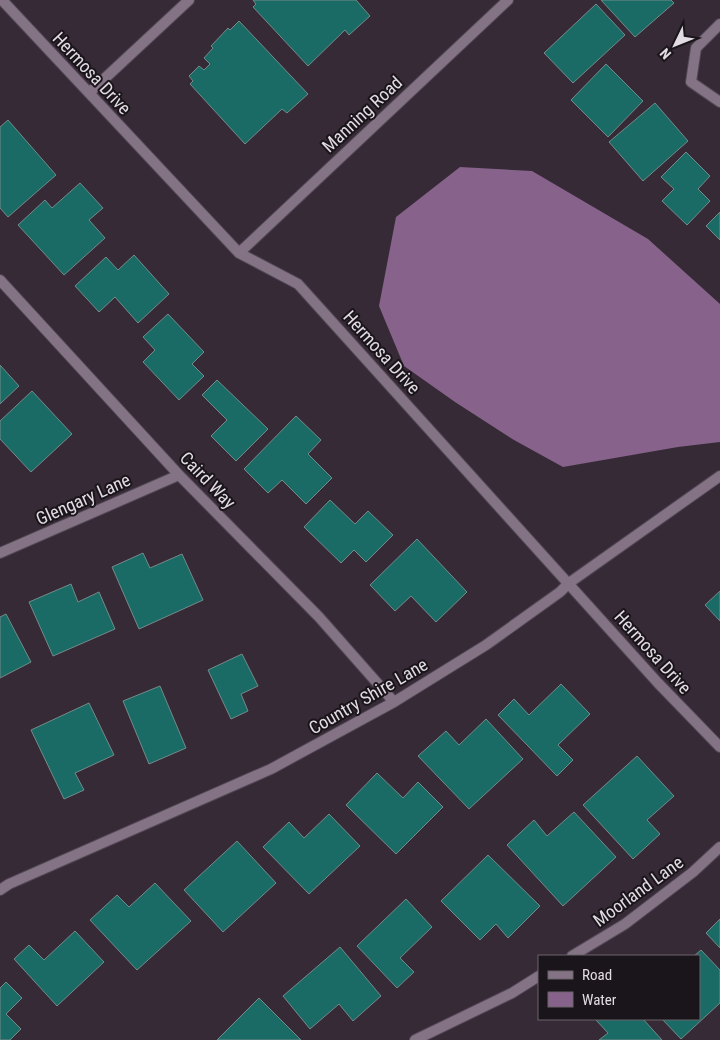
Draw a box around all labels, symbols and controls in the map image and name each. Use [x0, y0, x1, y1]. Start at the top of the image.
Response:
north arrow [650, 20, 700, 70]
street label: Hermosa Drive [49, 28, 135, 118]
text: N [657, 45, 674, 62]
street label: Manning Road [318, 72, 406, 156]
street label: Hermosa Drive [339, 306, 425, 398]
street label: Caird Way [176, 447, 240, 513]
street label: Glengary Lane [33, 469, 133, 529]
street label: Hermosa Drive [610, 606, 696, 698]
street label: Country Shire Lane [305, 653, 431, 739]
street label: Moorland Lane [589, 851, 687, 931]
legend [538, 955, 700, 1020]
text: Road [582, 966, 612, 984]
text: Water [582, 991, 617, 1009]

